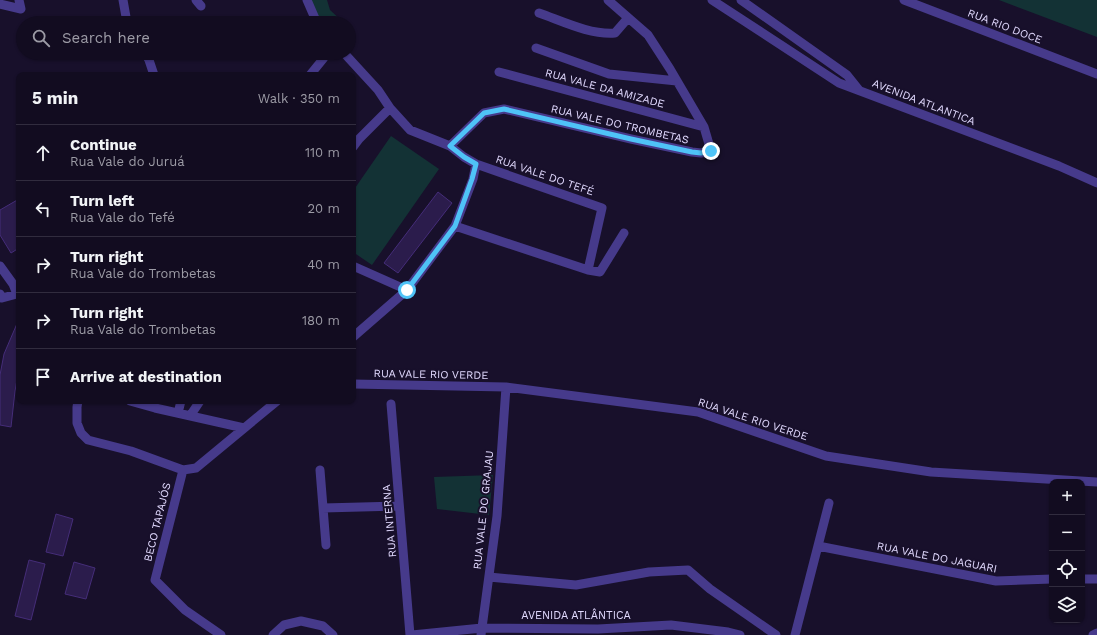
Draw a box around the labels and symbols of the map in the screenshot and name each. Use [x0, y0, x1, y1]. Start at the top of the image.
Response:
street label: RUA RIO DOCE [966, 6, 1044, 47]
street label: RUA VALE DA AMIZADE [544, 66, 666, 111]
street label: AVENIDA ATLANTICA [870, 77, 977, 128]
street label: RUA VALE DO TROMBETAS [550, 102, 690, 147]
route end [702, 142, 720, 160]
street label: RUA VALE DO TEFÉ [494, 152, 596, 198]
route start [398, 281, 416, 299]
street label: RUA VALE RIO VERDE [374, 367, 488, 382]
street label: RUA VALE RIO VERDE [696, 396, 809, 443]
street label: RUA VALE DO GRAJAU [471, 450, 496, 570]
street label: BECO TAPAJÓS [140, 481, 174, 563]
street label: RUA INTERNA [380, 484, 399, 558]
street label: RUA VALE DO JAGUARI [876, 539, 998, 576]
street label: AVENIDA ATLÂNTICA [521, 608, 631, 622]

